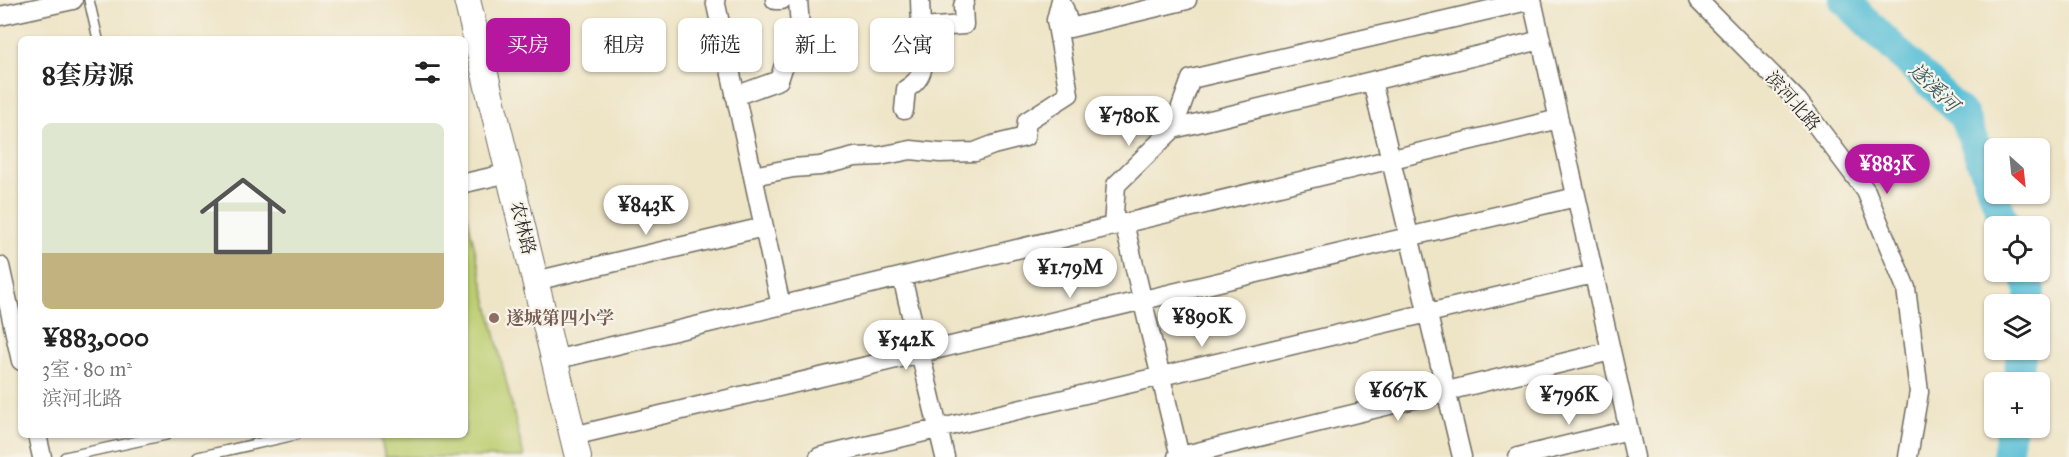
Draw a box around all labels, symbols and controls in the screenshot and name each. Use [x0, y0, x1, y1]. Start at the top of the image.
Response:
chip: 买房 [486, 18, 570, 72]
chip: 租房 [582, 18, 666, 72]
chip: 筛选 [678, 18, 762, 72]
chip: 新上 [774, 18, 858, 72]
chip: 公寓 [870, 18, 954, 72]
icon: filters [411, 56, 444, 89]
water label: 遂溪河 [1904, 58, 1966, 119]
text: 8套房源 [42, 59, 134, 91]
street label: 滨河北路 [1761, 67, 1825, 135]
pin: ¥780K [1087, 96, 1171, 147]
text: ¥780K [1099, 103, 1159, 127]
north arrow [1984, 138, 2050, 204]
map controls [1984, 138, 2050, 438]
pin: ¥883K [1845, 144, 1929, 195]
text: ¥883K [1859, 151, 1915, 175]
icon: home [189, 162, 297, 270]
pin: ¥843K [604, 185, 688, 236]
text: ¥843K [617, 192, 675, 216]
street label: 农林路 [506, 199, 540, 257]
button: locate [1984, 216, 2050, 282]
pin: ¥1.79M [1021, 248, 1119, 299]
text: ¥1.79M [1037, 255, 1103, 279]
button: layers [1984, 294, 2050, 360]
pin: ¥890K [1160, 297, 1244, 348]
text: ¥890K [1172, 304, 1232, 328]
place label: 遂城第四小学 [506, 307, 614, 329]
marker: 遂城第四小学 [487, 311, 501, 325]
pin: ¥542K [864, 320, 948, 371]
text: ¥883,000 [42, 321, 149, 353]
text: ¥542K [877, 327, 935, 351]
text: 3室 · 80 m² [42, 357, 132, 381]
pin: ¥667K [1356, 371, 1440, 422]
button: + [1984, 372, 2050, 438]
pin: ¥796K [1527, 375, 1611, 426]
text: ¥667K [1369, 378, 1427, 402]
text: ¥796K [1540, 382, 1599, 406]
text: 滨河北路 [42, 386, 122, 410]

